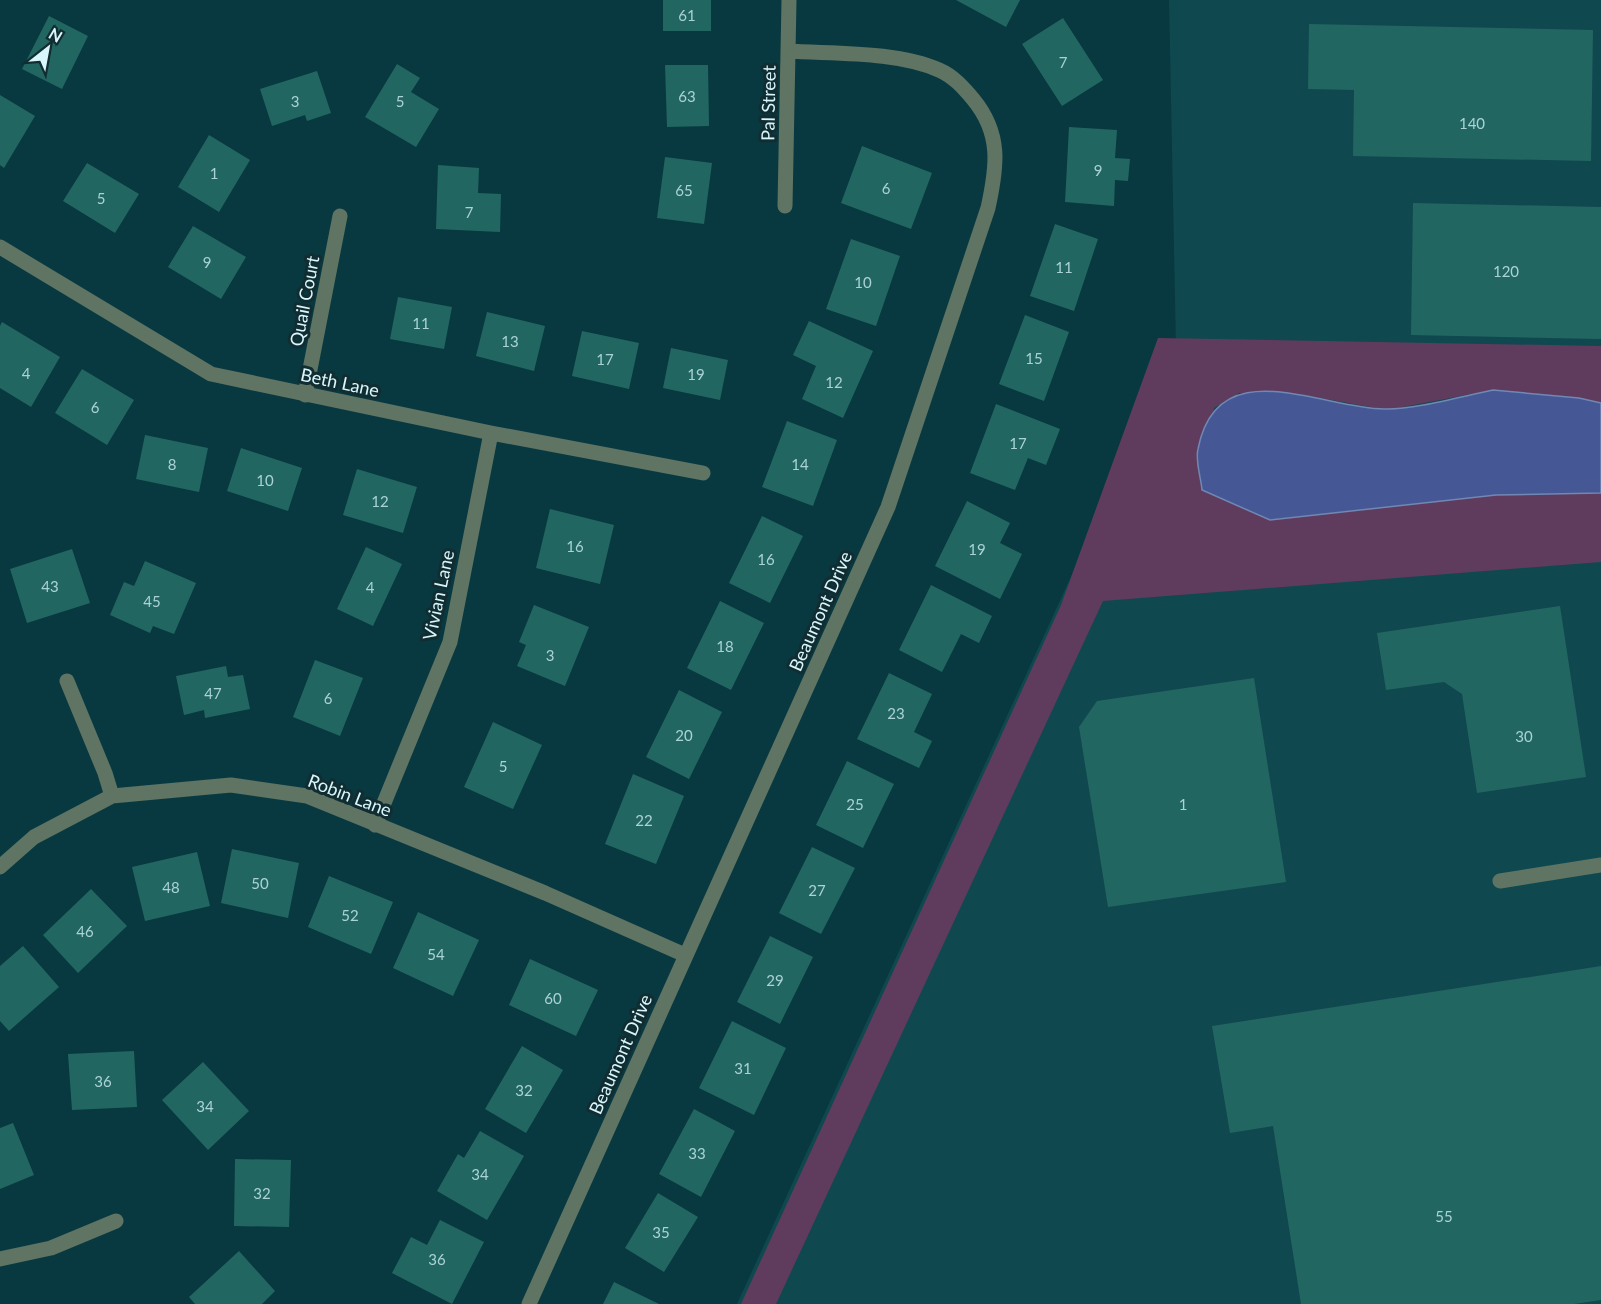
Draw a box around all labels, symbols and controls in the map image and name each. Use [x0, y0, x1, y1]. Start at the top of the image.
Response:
house number: 61 [678, 6, 696, 24]
north arrow [18, 18, 78, 78]
text: N [46, 23, 66, 46]
house number: 7 [1059, 53, 1068, 71]
street label: Pal Street [756, 64, 780, 141]
house number: 63 [678, 87, 696, 105]
house number: 3 [291, 92, 299, 110]
house number: 5 [396, 92, 404, 110]
house number: 140 [1459, 114, 1485, 132]
house number: 9 [1094, 161, 1102, 179]
house number: 1 [210, 164, 218, 182]
house number: 6 [882, 179, 891, 197]
house number: 65 [675, 181, 693, 199]
house number: 5 [97, 189, 105, 207]
house number: 7 [465, 203, 474, 221]
house number: 9 [203, 253, 211, 271]
street label: Quail Court [284, 253, 324, 348]
house number: 11 [1055, 258, 1073, 276]
house number: 120 [1493, 262, 1519, 280]
house number: 10 [854, 273, 872, 291]
house number: 11 [412, 314, 430, 332]
house number: 13 [501, 332, 519, 350]
house number: 15 [1025, 349, 1043, 367]
house number: 17 [596, 350, 614, 368]
street label: Beth Lane [299, 363, 381, 401]
house number: 4 [22, 364, 31, 382]
house number: 19 [687, 365, 705, 383]
house number: 12 [825, 373, 843, 391]
house number: 6 [91, 398, 100, 416]
house number: 17 [1009, 434, 1027, 452]
house number: 8 [168, 455, 176, 473]
house number: 14 [791, 455, 809, 473]
house number: 10 [256, 471, 274, 489]
house number: 12 [371, 492, 389, 510]
house number: 16 [566, 537, 584, 555]
house number: 19 [968, 540, 986, 558]
street label: Vivian Lane [418, 548, 458, 642]
street label: Beaumont Drive [784, 548, 856, 674]
house number: 16 [757, 550, 775, 568]
house number: 43 [41, 577, 59, 595]
house number: 4 [366, 578, 375, 596]
house number: 45 [143, 592, 161, 610]
house number: 18 [716, 637, 734, 655]
house number: 3 [546, 646, 554, 664]
house number: 47 [204, 684, 222, 702]
house number: 6 [324, 689, 333, 707]
house number: 23 [887, 704, 905, 722]
house number: 20 [675, 726, 693, 744]
house number: 30 [1515, 727, 1533, 745]
house number: 5 [499, 757, 507, 775]
street label: Robin Lane [305, 769, 395, 821]
house number: 25 [846, 795, 864, 813]
house number: 1 [1179, 795, 1187, 813]
house number: 22 [635, 811, 653, 829]
house number: 50 [251, 874, 269, 892]
house number: 48 [162, 878, 180, 896]
house number: 27 [808, 881, 826, 899]
house number: 52 [341, 906, 359, 924]
house number: 46 [76, 922, 94, 940]
house number: 54 [427, 945, 445, 963]
house number: 29 [766, 971, 784, 989]
house number: 60 [544, 989, 562, 1007]
street label: Beaumont Drive [584, 991, 656, 1117]
house number: 31 [734, 1059, 752, 1077]
house number: 36 [94, 1072, 112, 1090]
house number: 32 [515, 1081, 533, 1099]
house number: 34 [196, 1097, 214, 1115]
house number: 33 [688, 1144, 706, 1162]
house number: 34 [471, 1165, 489, 1183]
house number: 32 [253, 1184, 271, 1202]
house number: 55 [1435, 1207, 1453, 1225]
house number: 35 [652, 1223, 670, 1241]
house number: 36 [428, 1250, 446, 1268]

